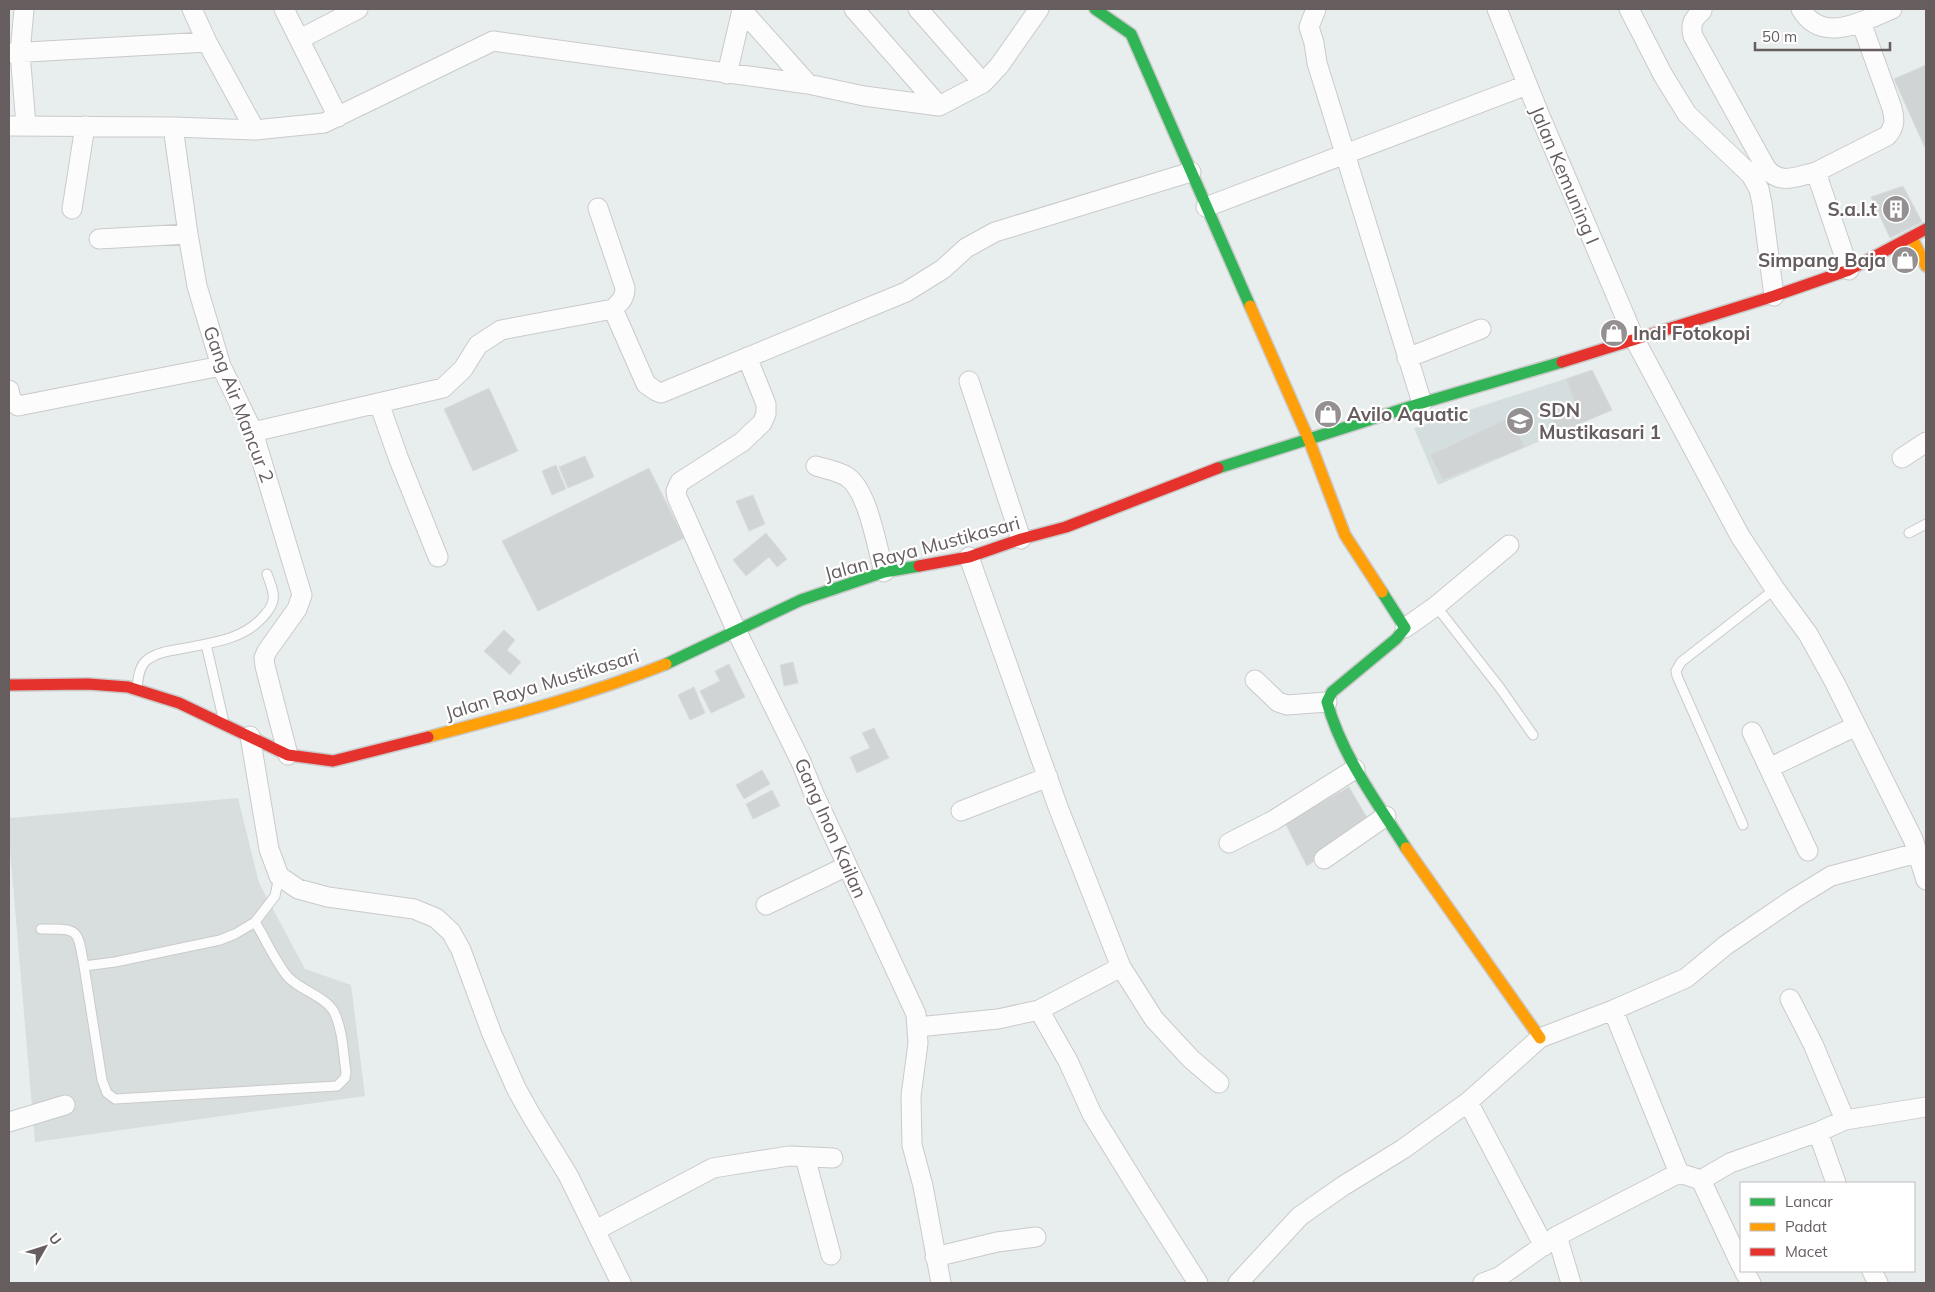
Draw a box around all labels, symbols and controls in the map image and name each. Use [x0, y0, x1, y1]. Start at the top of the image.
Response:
scale bar [1755, 20, 1890, 52]
text: 50 m [1762, 27, 1797, 46]
street label: Jalan Kemuning I [1525, 102, 1605, 248]
building icon: S.a.l.t [1881, 194, 1911, 224]
place label: S.a.l.t [1827, 197, 1877, 221]
shop icon: Simpang Baja [1890, 245, 1920, 275]
place label: Simpang Baja [1758, 248, 1886, 272]
shop icon: Indi Fotokopi [1599, 318, 1629, 348]
place label: Indi Fotokopi [1633, 321, 1750, 345]
street label: Gang Air Mancur 2 [198, 322, 280, 486]
place label: SDN Mustikasari 1 [1539, 398, 1661, 444]
shop icon: Avilo Aquatic [1313, 399, 1343, 429]
place label: Avilo Aquatic [1347, 402, 1469, 426]
school or university icon: SDN Mustikasari 1 [1505, 406, 1535, 436]
street label: Jalan Raya Mustikasari [822, 510, 1022, 586]
street label: Jalan Raya Mustikasari [442, 643, 642, 725]
street label: Gang Inon Kailan [789, 754, 873, 902]
legend [1740, 1182, 1915, 1272]
text: Lancar [1785, 1192, 1833, 1211]
text: Padat [1785, 1217, 1827, 1236]
north arrow [20, 1222, 70, 1272]
text: U [45, 1229, 65, 1249]
text: Macet [1785, 1242, 1828, 1261]

